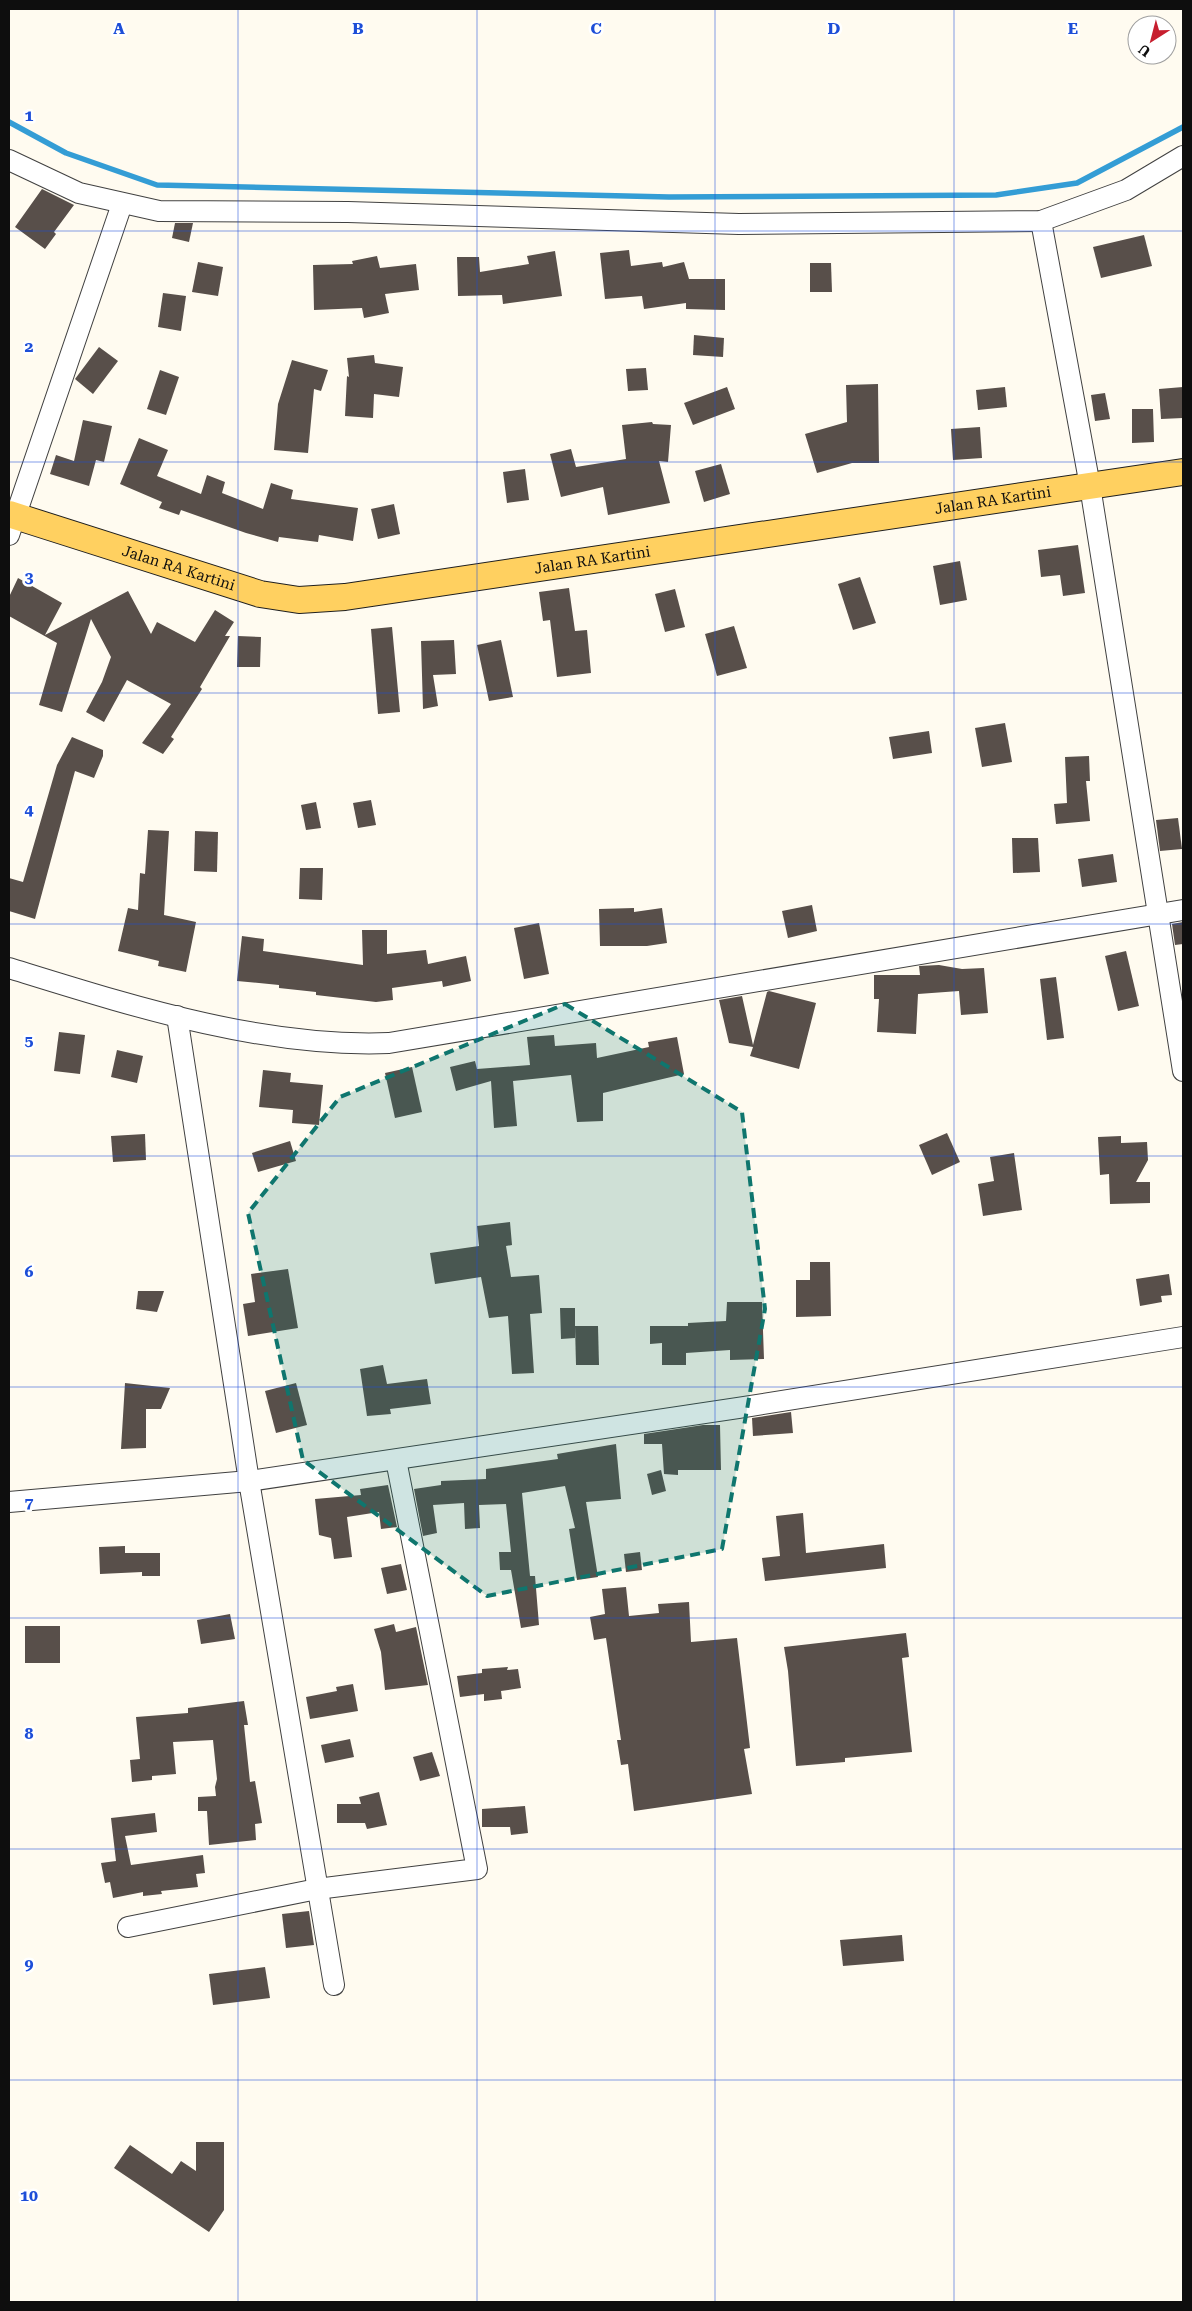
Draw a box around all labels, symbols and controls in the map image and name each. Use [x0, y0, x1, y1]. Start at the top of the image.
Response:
north arrow [1127, 15, 1177, 65]
text: A [113, 19, 125, 38]
text: B [352, 19, 364, 38]
text: C [590, 19, 602, 38]
text: D [828, 19, 841, 38]
text: E [1068, 19, 1078, 38]
text: U [1135, 41, 1153, 60]
text: 1 [25, 106, 34, 125]
text: 2 [25, 337, 34, 356]
street label: Jalan RA Kartini [933, 483, 1052, 518]
street label: Jalan RA Kartini [120, 542, 238, 595]
street label: Jalan RA Kartini [533, 543, 652, 578]
text: 3 [25, 568, 34, 587]
text: 4 [25, 800, 34, 819]
text: 5 [25, 1031, 34, 1050]
text: 6 [25, 1262, 34, 1281]
text: 7 [25, 1493, 34, 1512]
text: 8 [25, 1724, 34, 1743]
text: 9 [25, 1955, 34, 1974]
text: 10 [20, 2186, 38, 2205]

